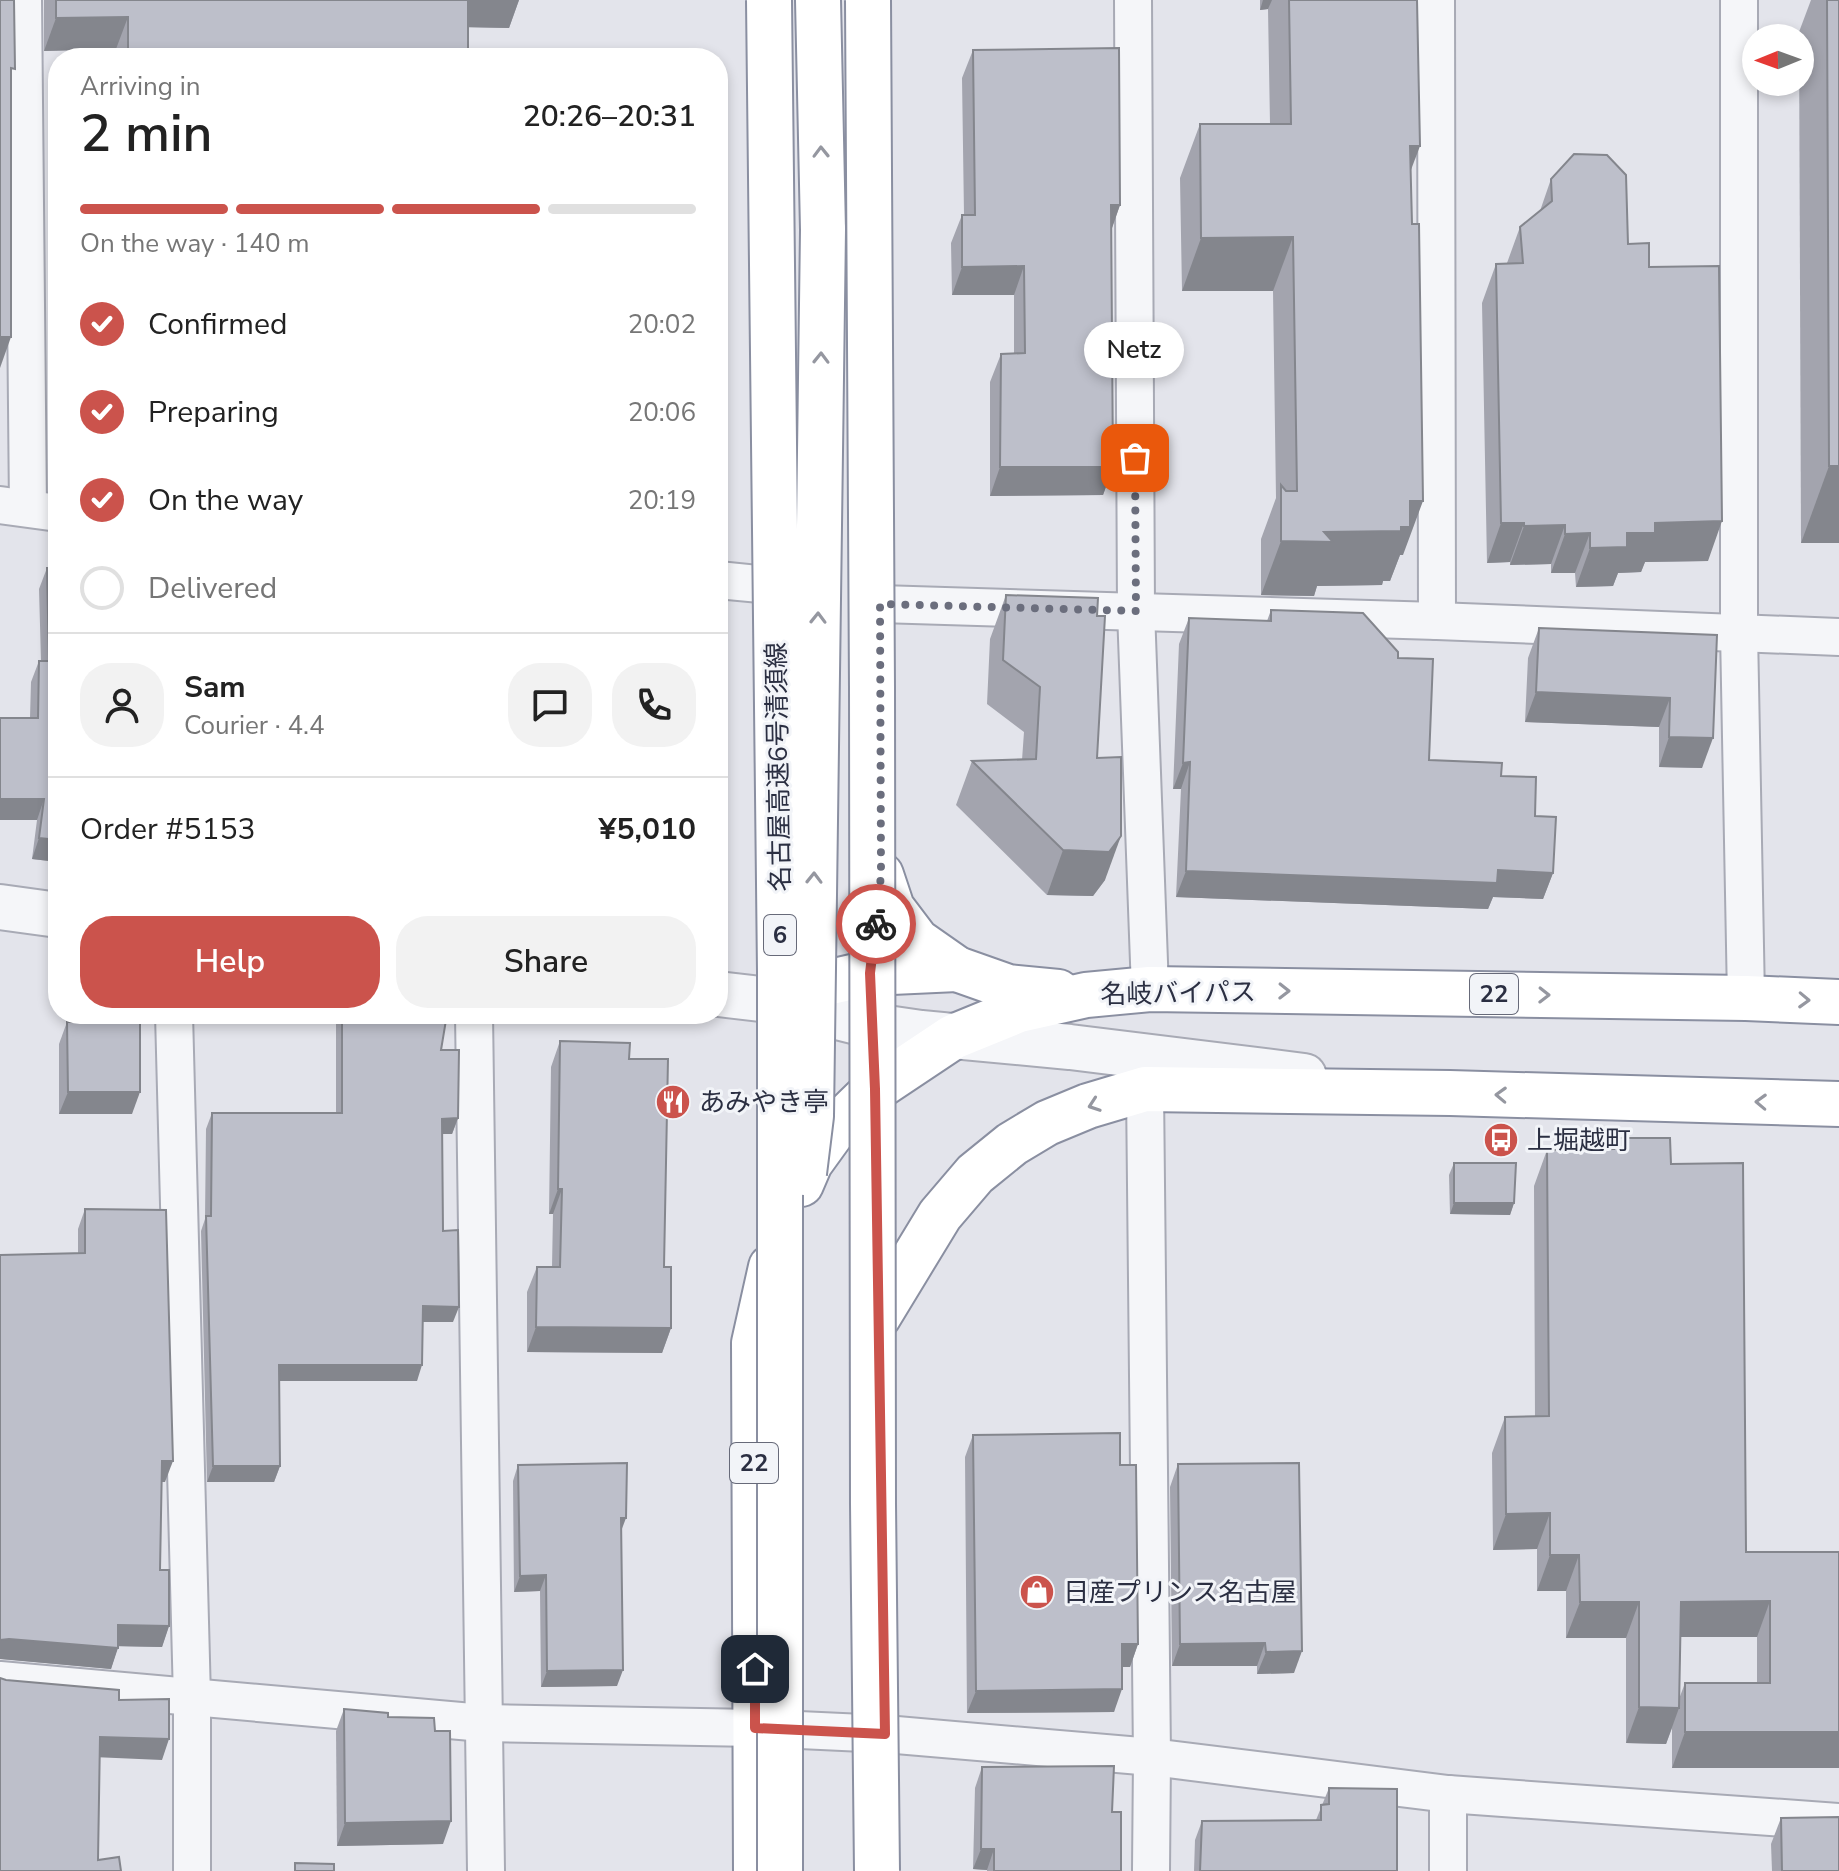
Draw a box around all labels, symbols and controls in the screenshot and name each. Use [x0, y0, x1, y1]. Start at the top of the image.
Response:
north arrow [1742, 24, 1814, 96]
map controls [1742, 24, 1814, 96]
text: Arriving in [80, 69, 201, 104]
text: 20:26–20:31 [523, 96, 696, 137]
text: 2 min [80, 98, 213, 169]
one-way arrow [813, 145, 830, 158]
text: On the way · 140 m [80, 226, 309, 261]
icon: check [80, 302, 124, 346]
text: Confirmed [148, 304, 288, 345]
text: 20:02 [628, 307, 696, 342]
callout: Netz [1085, 322, 1185, 378]
text: Netz [1107, 332, 1161, 367]
one-way arrow [813, 351, 830, 364]
icon: check [80, 390, 124, 434]
text: Preparing [148, 392, 279, 433]
text: 20:06 [628, 395, 696, 430]
pin [1101, 424, 1169, 492]
icon: bag [1113, 436, 1157, 480]
icon: check [80, 478, 124, 522]
text: On the way [148, 480, 303, 521]
text: 20:19 [628, 483, 696, 518]
text: Delivered [148, 568, 277, 609]
one-way arrow [809, 611, 827, 624]
street label: 名古屋高速6号清須線 [759, 642, 798, 892]
button: person [80, 663, 164, 747]
button: chat [508, 663, 592, 747]
button: phone [612, 663, 696, 747]
text: Sam [184, 667, 246, 708]
text: Courier · 4.4 [184, 708, 325, 743]
text: Order #5153 [80, 809, 255, 850]
text: ¥5,010 [599, 809, 696, 850]
one-way arrow [806, 871, 823, 884]
courier [836, 884, 916, 964]
icon: bike [854, 902, 898, 946]
road number: 6 [764, 915, 796, 955]
button: Help [80, 916, 380, 1008]
button: Share [396, 916, 696, 1008]
road number: 22 [1470, 974, 1518, 1014]
street label: 名岐バイパス [1100, 975, 1256, 1012]
one-way arrow [1278, 982, 1291, 1000]
one-way arrow [1538, 986, 1551, 1004]
one-way arrow [1798, 992, 1811, 1009]
restaurant icon: あみやき亭 [654, 1083, 692, 1121]
place label: あみやき亭 [699, 1085, 829, 1120]
one-way arrow [1494, 1086, 1507, 1104]
one-way arrow [1754, 1093, 1767, 1111]
one-way arrow [1088, 1095, 1102, 1111]
bus stop icon: 上堀越町 [1482, 1121, 1520, 1159]
place label: 上堀越町 [1527, 1123, 1631, 1158]
road number: 22 [730, 1443, 778, 1483]
shop icon: 日産プリンス名古屋 [1018, 1573, 1056, 1611]
place label: 日産プリンス名古屋 [1063, 1575, 1296, 1610]
pin [721, 1635, 789, 1703]
icon: home [733, 1647, 777, 1691]

